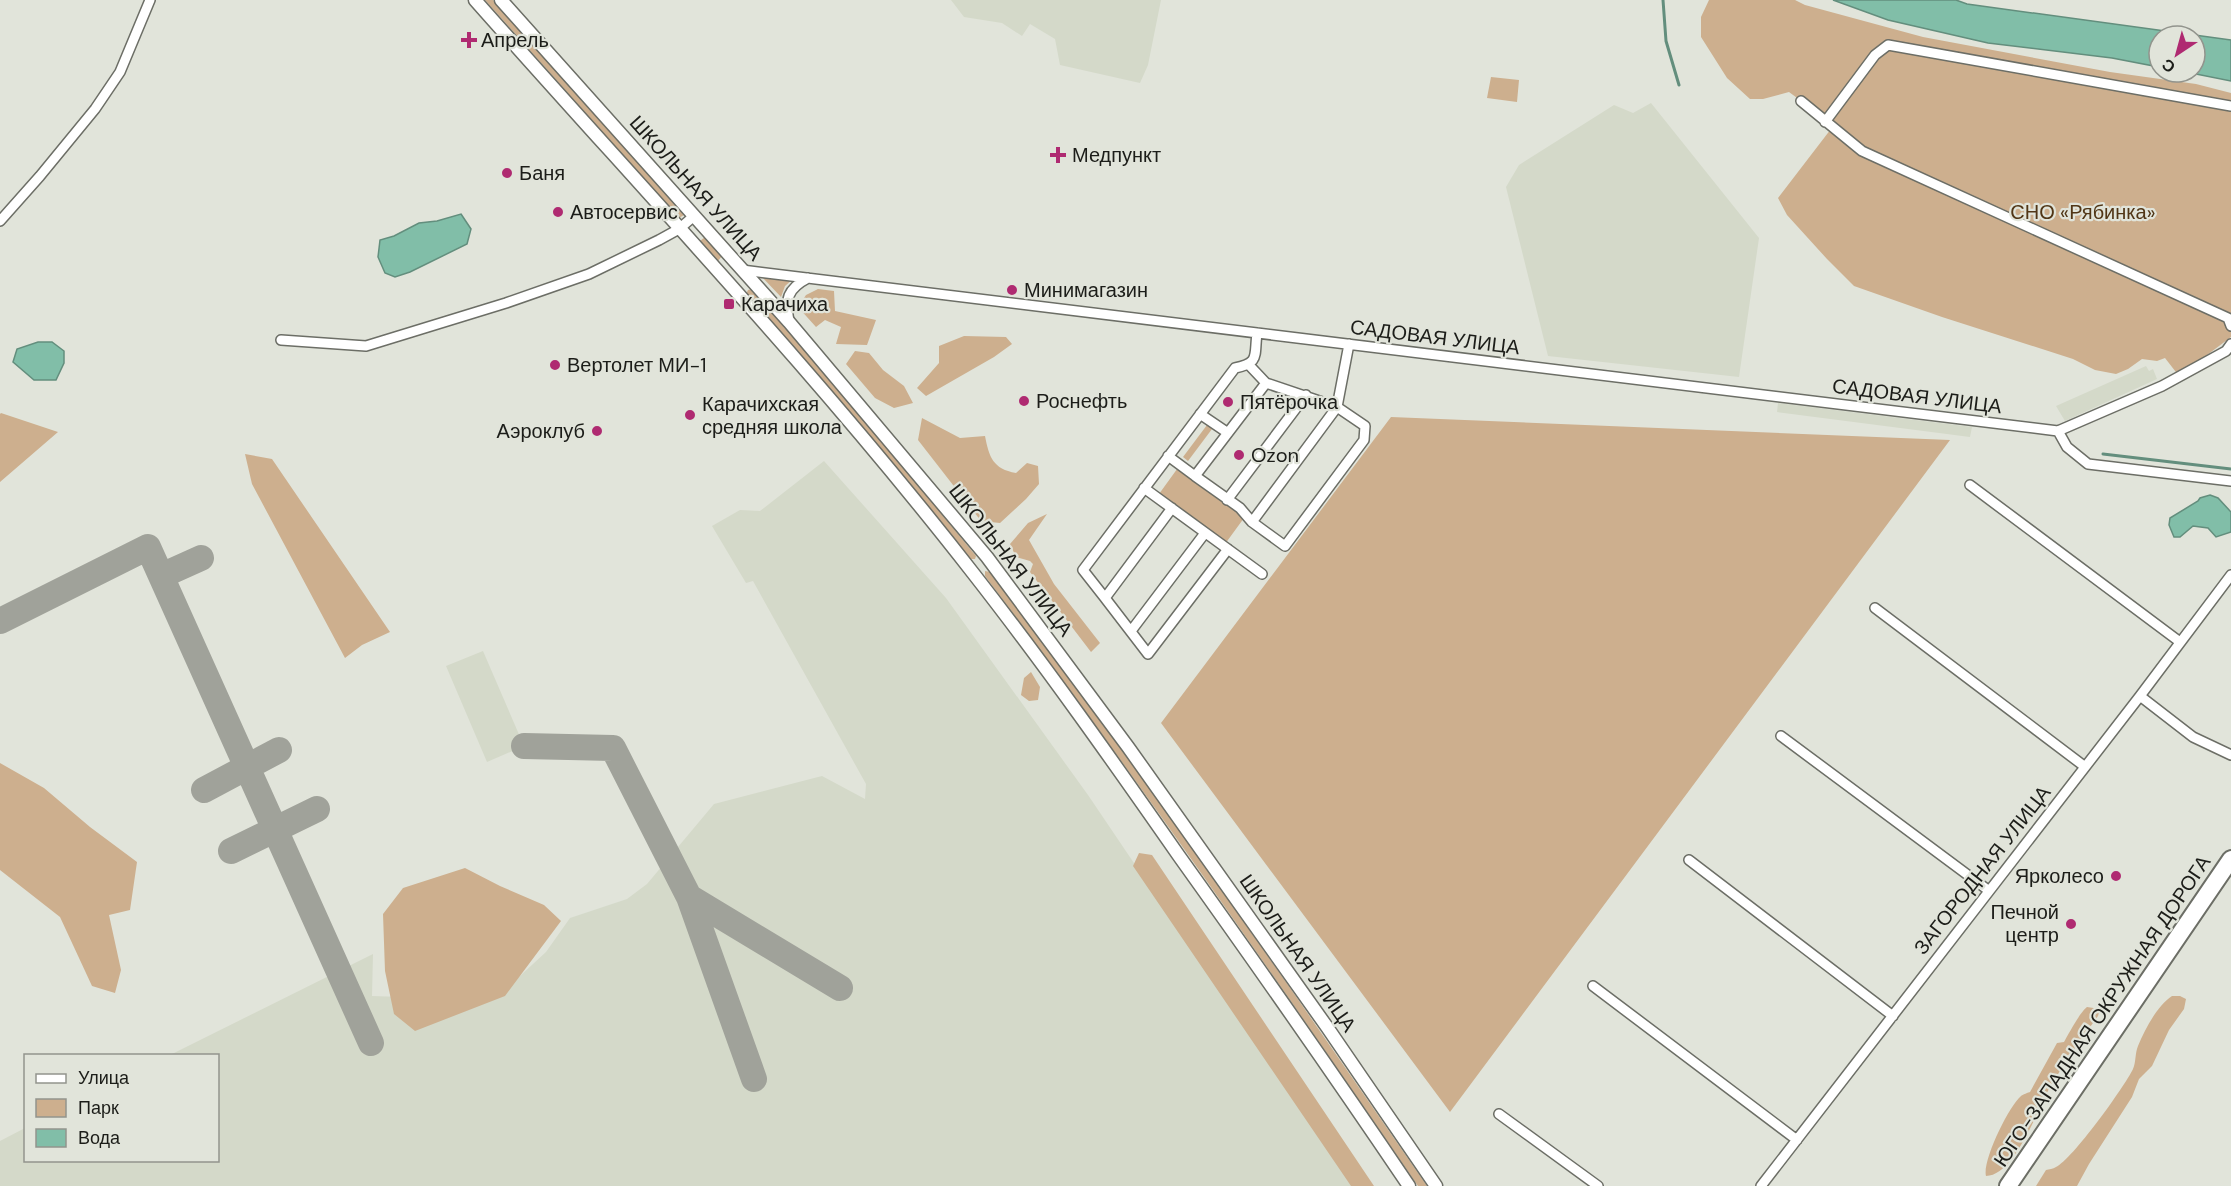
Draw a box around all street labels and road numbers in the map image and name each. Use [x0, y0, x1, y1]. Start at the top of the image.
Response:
street label: ШКОЛЬНАЯ УЛИЦА [624, 110, 769, 267]
street label: САДОВАЯ УЛИЦА [1349, 314, 1522, 360]
street label: САДОВАЯ УЛИЦА [1831, 373, 2004, 419]
street label: ШКОЛЬНАЯ УЛИЦА [943, 478, 1079, 642]
street label: ЗАГОРОДНАЯ УЛИЦА [1908, 780, 2057, 960]
street label: ЮГО-ЗАПАДНАЯ ОКРУЖНАЯ ДОРОГА [1988, 850, 2217, 1172]
street label: ШКОЛЬНАЯ УЛИЦА [1234, 869, 1363, 1037]

